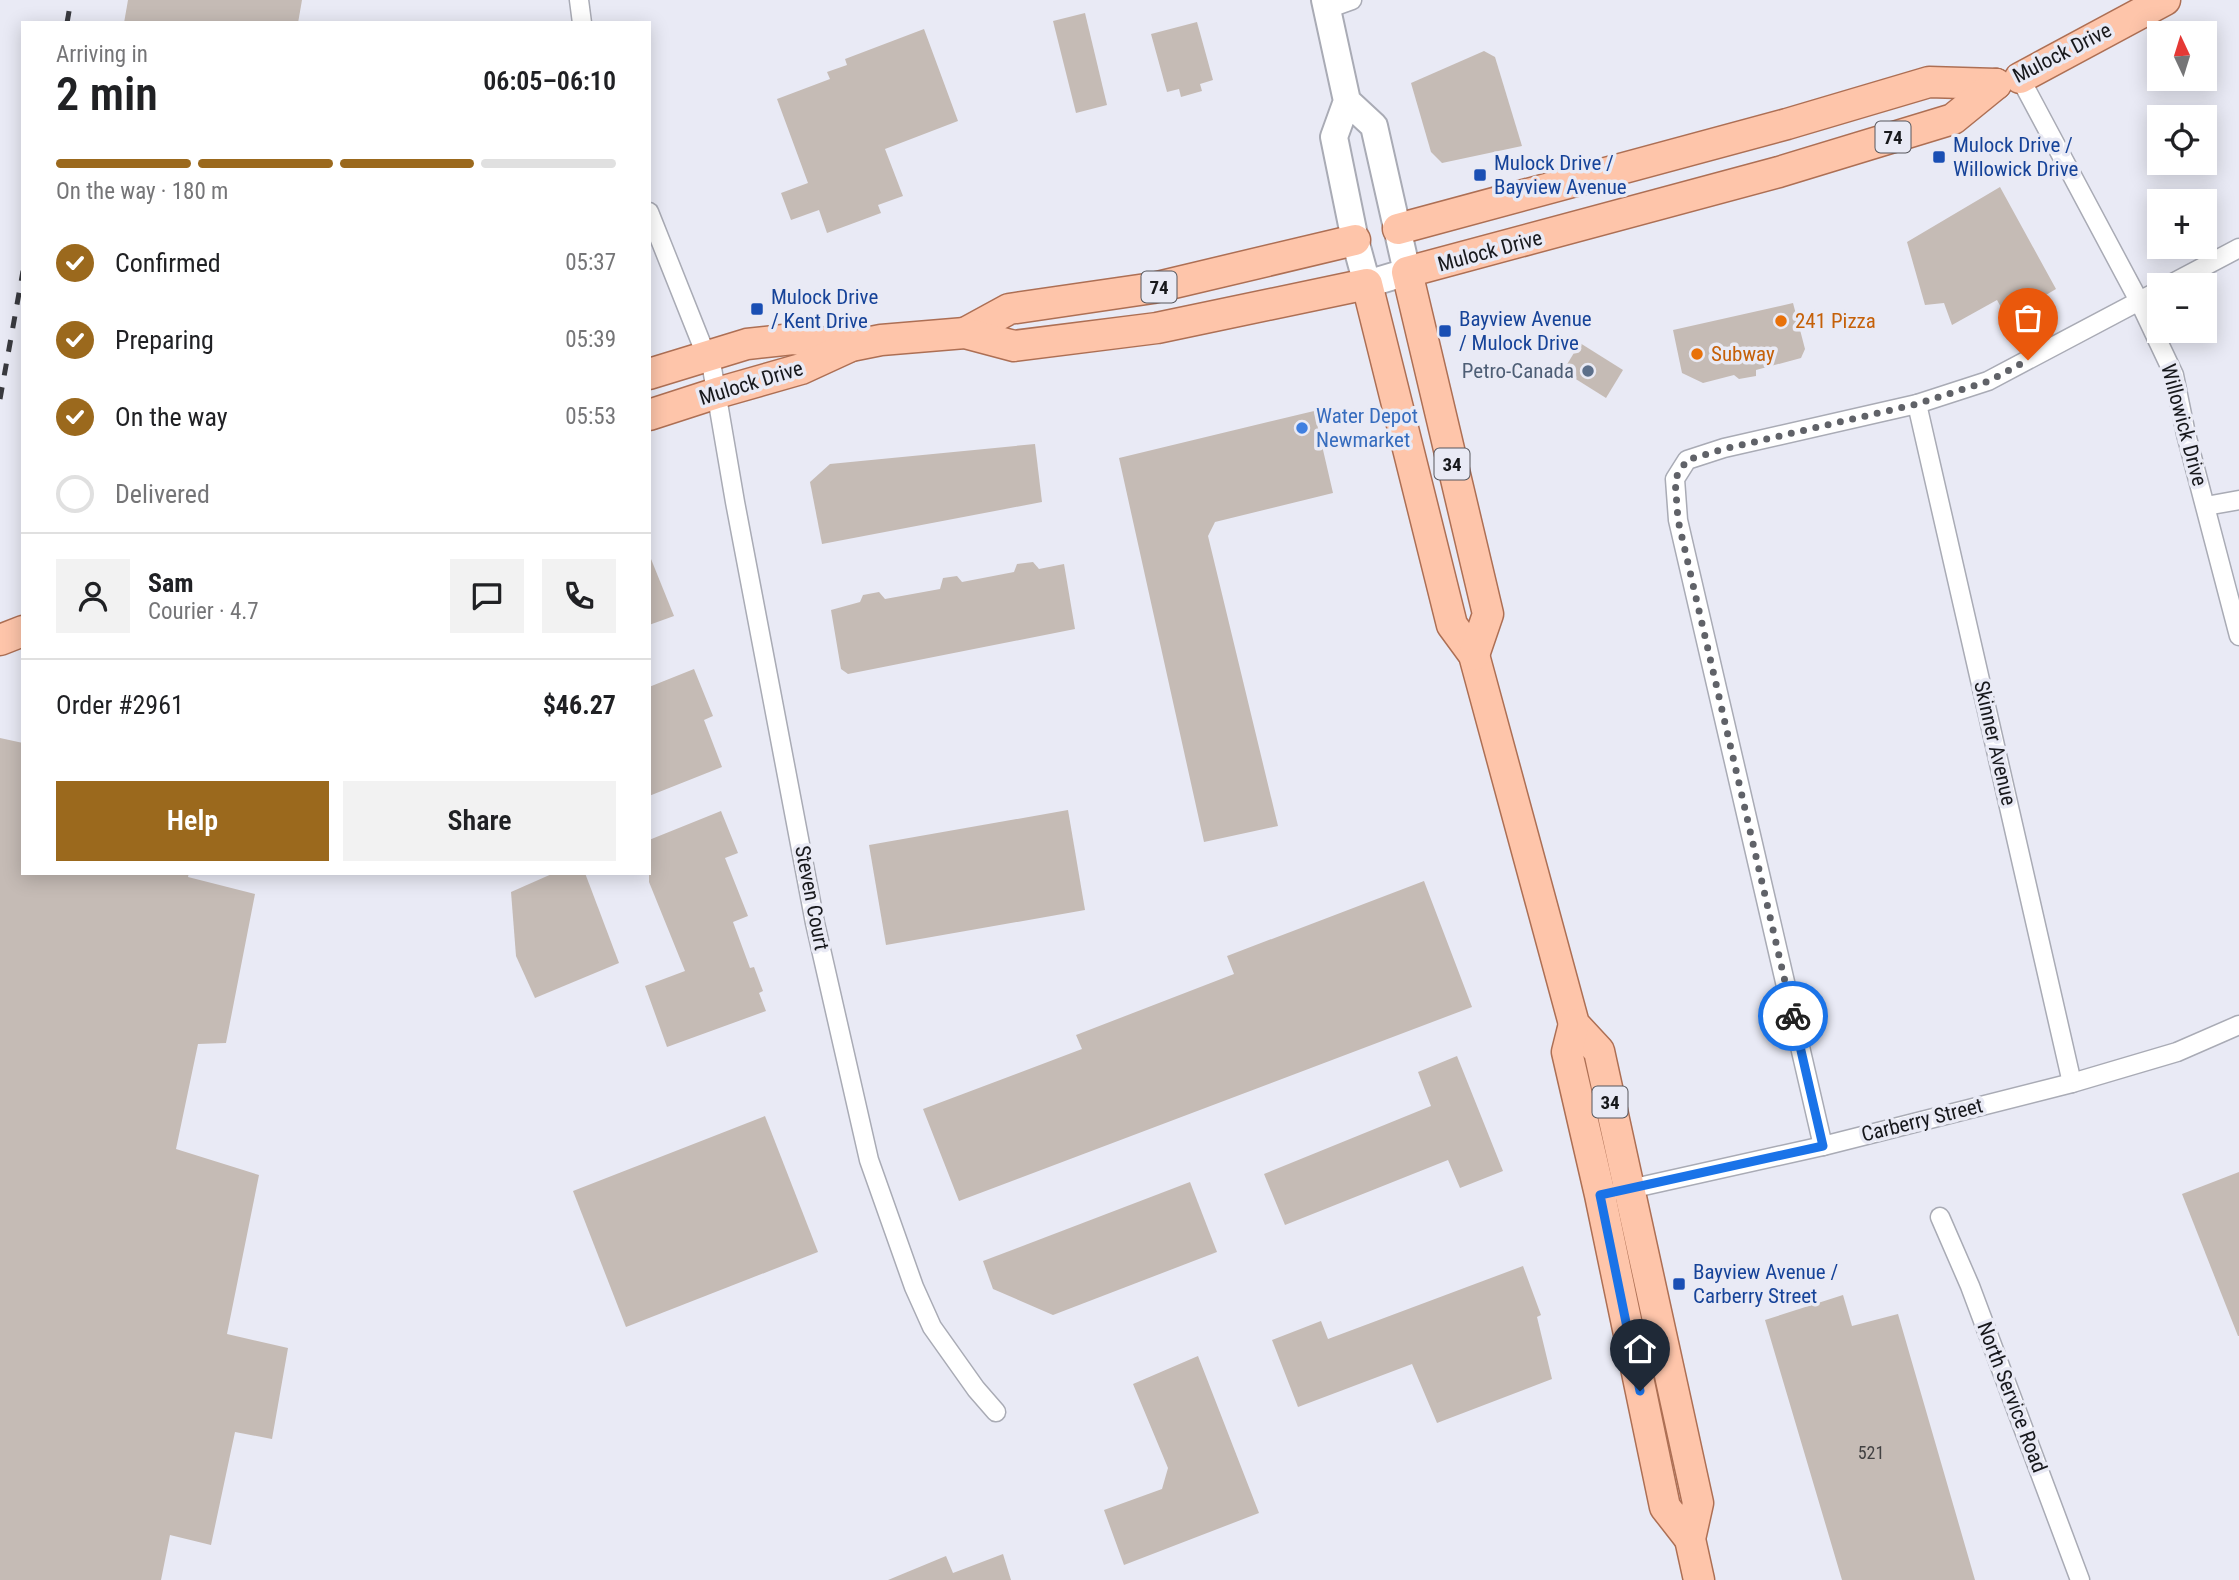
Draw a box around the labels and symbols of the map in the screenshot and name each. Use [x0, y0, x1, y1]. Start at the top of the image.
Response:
street label: Mulock Drive [2009, 18, 2115, 88]
north arrow [2147, 21, 2217, 91]
road number: 74 [1876, 122, 1910, 153]
place label: Mulock Drive / Willowick Drive [1953, 133, 2079, 181]
marker: Mulock Drive / Willowick Drive [1931, 149, 1947, 165]
place label: Mulock Drive / Bayview Avenue [1494, 151, 1627, 199]
marker: Mulock Drive / Bayview Avenue [1472, 167, 1488, 183]
street label: Mulock Drive [1435, 225, 1545, 276]
road number: 74 [1142, 272, 1176, 302]
place label: Mulock Drive / Kent Drive [771, 285, 878, 333]
pin [1998, 288, 2058, 360]
marker: Mulock Drive / Kent Drive [749, 301, 765, 317]
place label: Bayview Avenue / Mulock Drive [1459, 307, 1592, 355]
place label: 241 Pizza [1795, 309, 1876, 333]
marker: 241 Pizza [1773, 313, 1789, 329]
marker: Bayview Avenue / Mulock Drive [1437, 323, 1453, 339]
place label: Subway [1711, 342, 1775, 366]
marker: Subway [1689, 346, 1705, 362]
street label: Mulock Drive [696, 356, 806, 410]
place label: Petro-Canada [1462, 359, 1574, 383]
street label: Willowick Drive [2156, 361, 2212, 489]
marker: Petro-Canada [1580, 363, 1596, 379]
place label: Water Depot Newmarket [1316, 404, 1418, 452]
marker: Water Depot Newmarket [1294, 420, 1310, 436]
road number: 34 [1434, 449, 1470, 480]
street label: Skinner Avenue [1969, 678, 2021, 808]
street label: Steven Court [790, 844, 834, 952]
courier [1758, 981, 1828, 1051]
road number: 34 [1592, 1086, 1628, 1118]
street label: Carberry Street [1859, 1093, 1985, 1147]
place label: Bayview Avenue / Carberry Street [1693, 1260, 1839, 1308]
marker: Bayview Avenue / Carberry Street [1671, 1276, 1687, 1292]
street label: North Service Road [1972, 1318, 2052, 1476]
pin [1610, 1319, 1670, 1391]
house number: 521 [1858, 1442, 1884, 1463]

